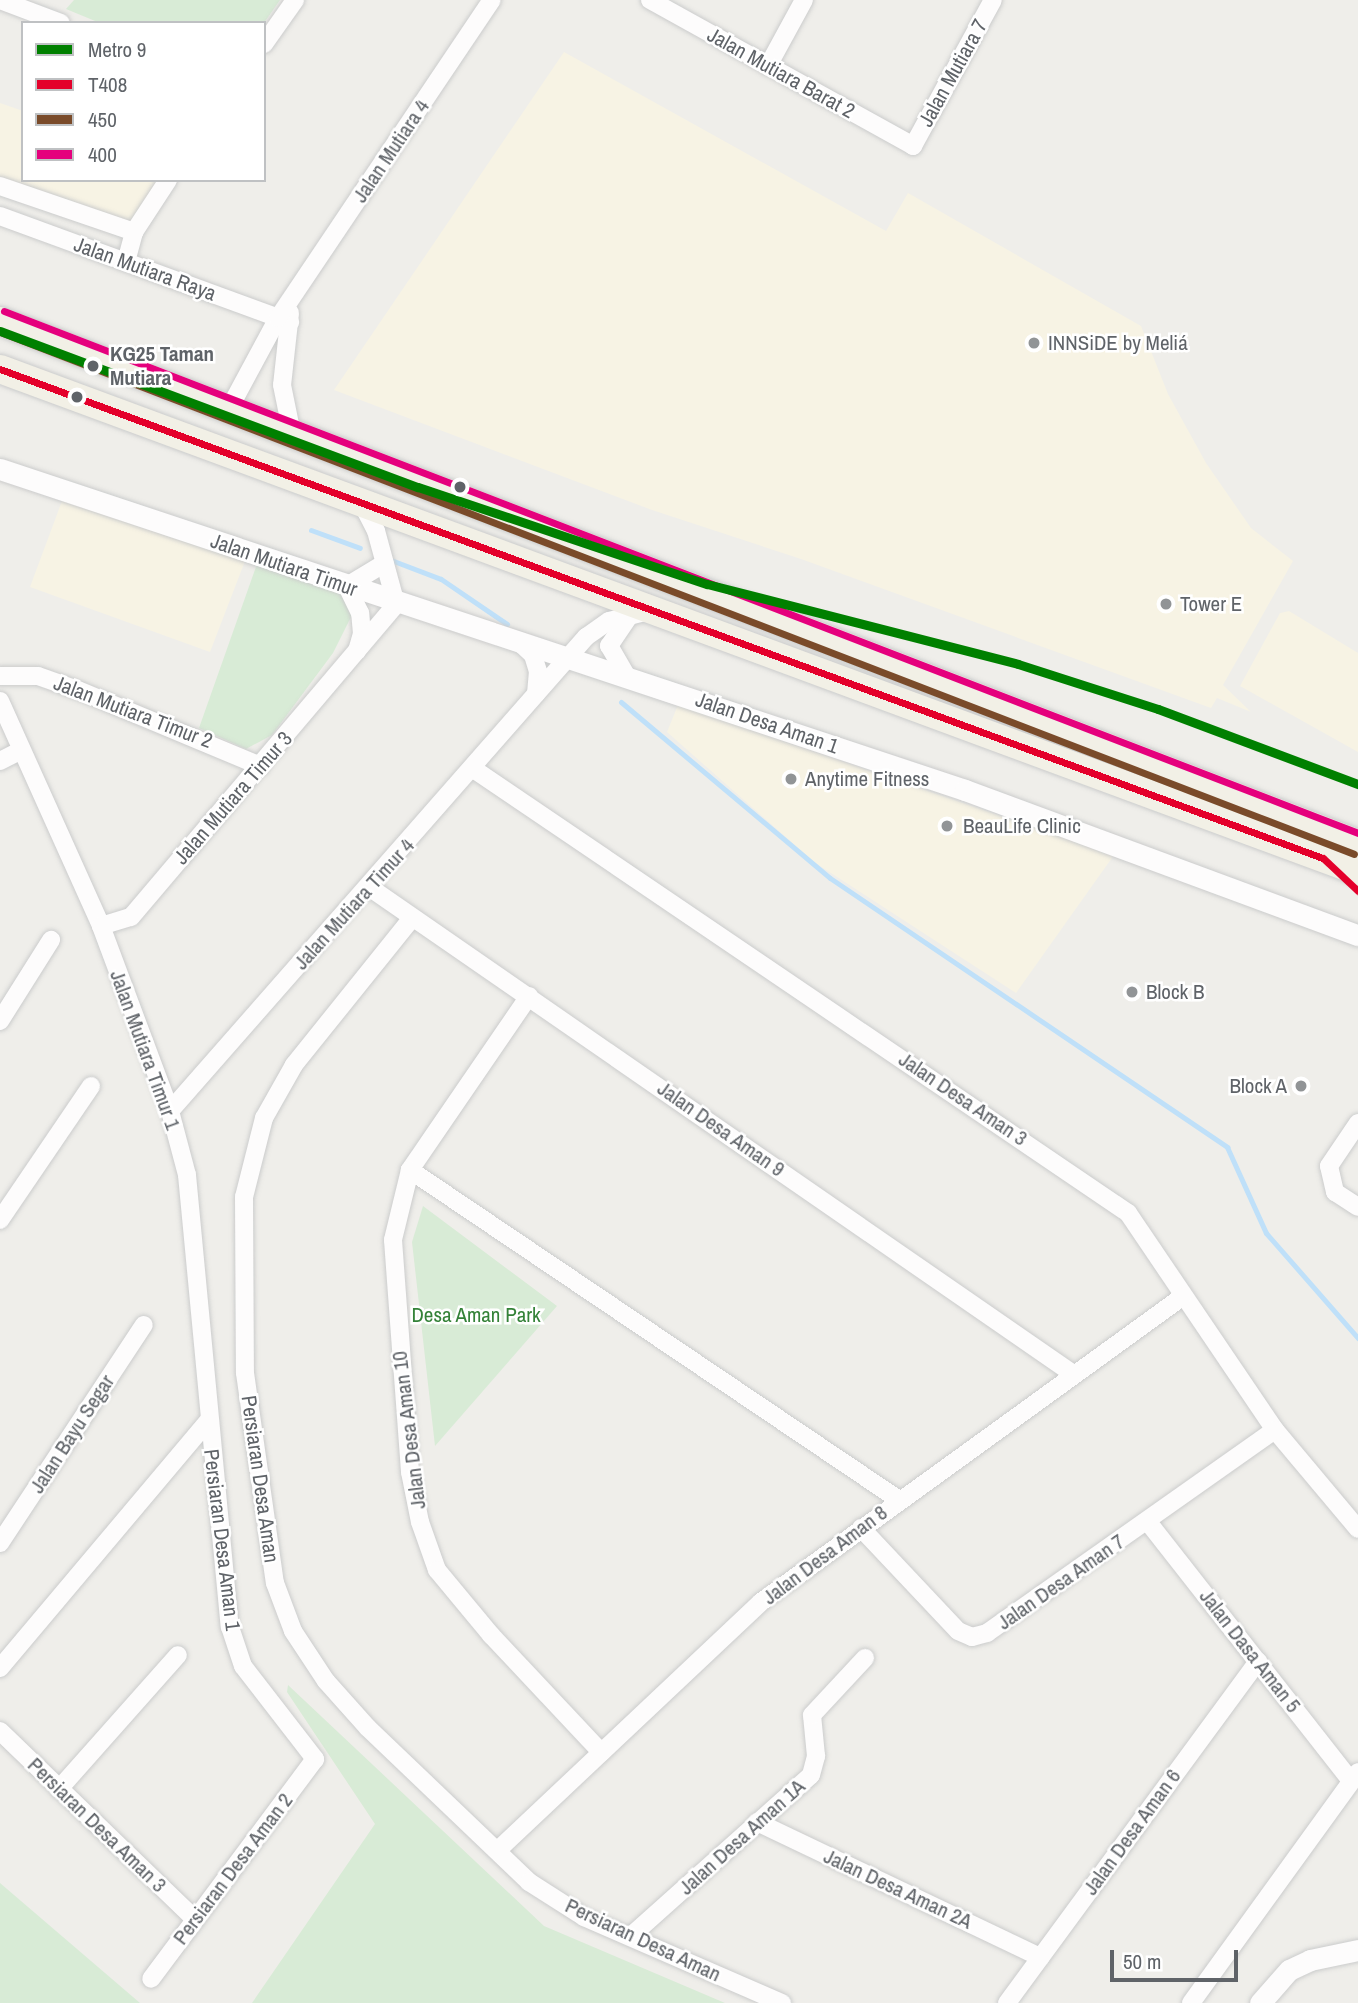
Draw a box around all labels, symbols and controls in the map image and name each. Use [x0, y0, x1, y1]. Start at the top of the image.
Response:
street label: Jalan Mutiara 7 [913, 15, 993, 131]
legend [21, 21, 266, 182]
street label: Jalan Mutiara Barat 2 [703, 22, 859, 124]
text: Metro 9 [88, 35, 146, 64]
text: T408 [88, 70, 127, 99]
street label: Jalan Mutiara 4 [347, 95, 435, 207]
text: 450 [88, 105, 117, 134]
text: 400 [88, 140, 117, 169]
street label: Jalan Mutiara Raya [71, 232, 219, 306]
place label: INNSiDE by Meliá [1048, 330, 1188, 356]
marker: INNSiDE by Meliá [1026, 335, 1042, 351]
place label: KG25 Taman Mutiara [110, 341, 214, 391]
marker: KG25 Taman Mutiara [82, 355, 104, 377]
unlabelled marker [70, 390, 84, 404]
unlabelled marker [453, 480, 467, 494]
street label: Jalan Mutiara Timur [207, 528, 361, 602]
place label: Tower E [1180, 591, 1242, 617]
marker: Tower E [1158, 596, 1174, 612]
street label: Jalan Mutiara Timur 2 [50, 670, 216, 754]
street label: Jalan Desa Aman 1 [692, 687, 842, 759]
street label: Jalan Mutiara Timur 3 [168, 726, 298, 870]
place label: Anytime Fitness [805, 766, 929, 792]
marker: Anytime Fitness [783, 771, 799, 787]
place label: BeauLife Clinic [963, 813, 1081, 839]
marker: BeauLife Clinic [937, 816, 957, 836]
street label: Jalan Mutiara Timur 4 [288, 833, 420, 975]
street label: Jalan Mutiara Timur 1 [104, 967, 186, 1133]
place label: Block B [1146, 979, 1204, 1005]
marker: Block B [1124, 984, 1140, 1000]
street label: Jalan Desa Aman 3 [894, 1047, 1032, 1151]
place label: Block A [1229, 1073, 1287, 1099]
street label: Jalan Desa Aman 9 [652, 1076, 790, 1182]
marker: Block A [1293, 1078, 1309, 1094]
park label: Desa Aman Park [411, 1302, 541, 1328]
street label: Jalan Desa Aman 10 [387, 1349, 431, 1511]
street label: Jalan Bayu Segar [24, 1370, 120, 1498]
street label: Persiaran Desa Aman [236, 1393, 284, 1565]
street label: Persiaran Desa Aman 1 [198, 1447, 246, 1633]
street label: Jalan Desa Aman 8 [757, 1500, 893, 1610]
street label: Jalan Desa Aman 7 [992, 1529, 1130, 1635]
street label: Jalan Dasa Aman 5 [1194, 1584, 1306, 1718]
street label: Persiaran Desa Aman 3 [22, 1752, 172, 1898]
street label: Jalan Desa Aman 6 [1078, 1764, 1186, 1900]
street label: Jalan Desa Aman 1A [673, 1774, 811, 1900]
street label: Persiaran Desa Aman 2 [168, 1788, 298, 1950]
street label: Jalan Desa Aman 2A [819, 1843, 977, 1935]
street label: Persiaran Desa Aman [561, 1893, 725, 1987]
scale bar [1113, 1937, 1241, 1981]
text: 50 m [1123, 1947, 1161, 1976]

